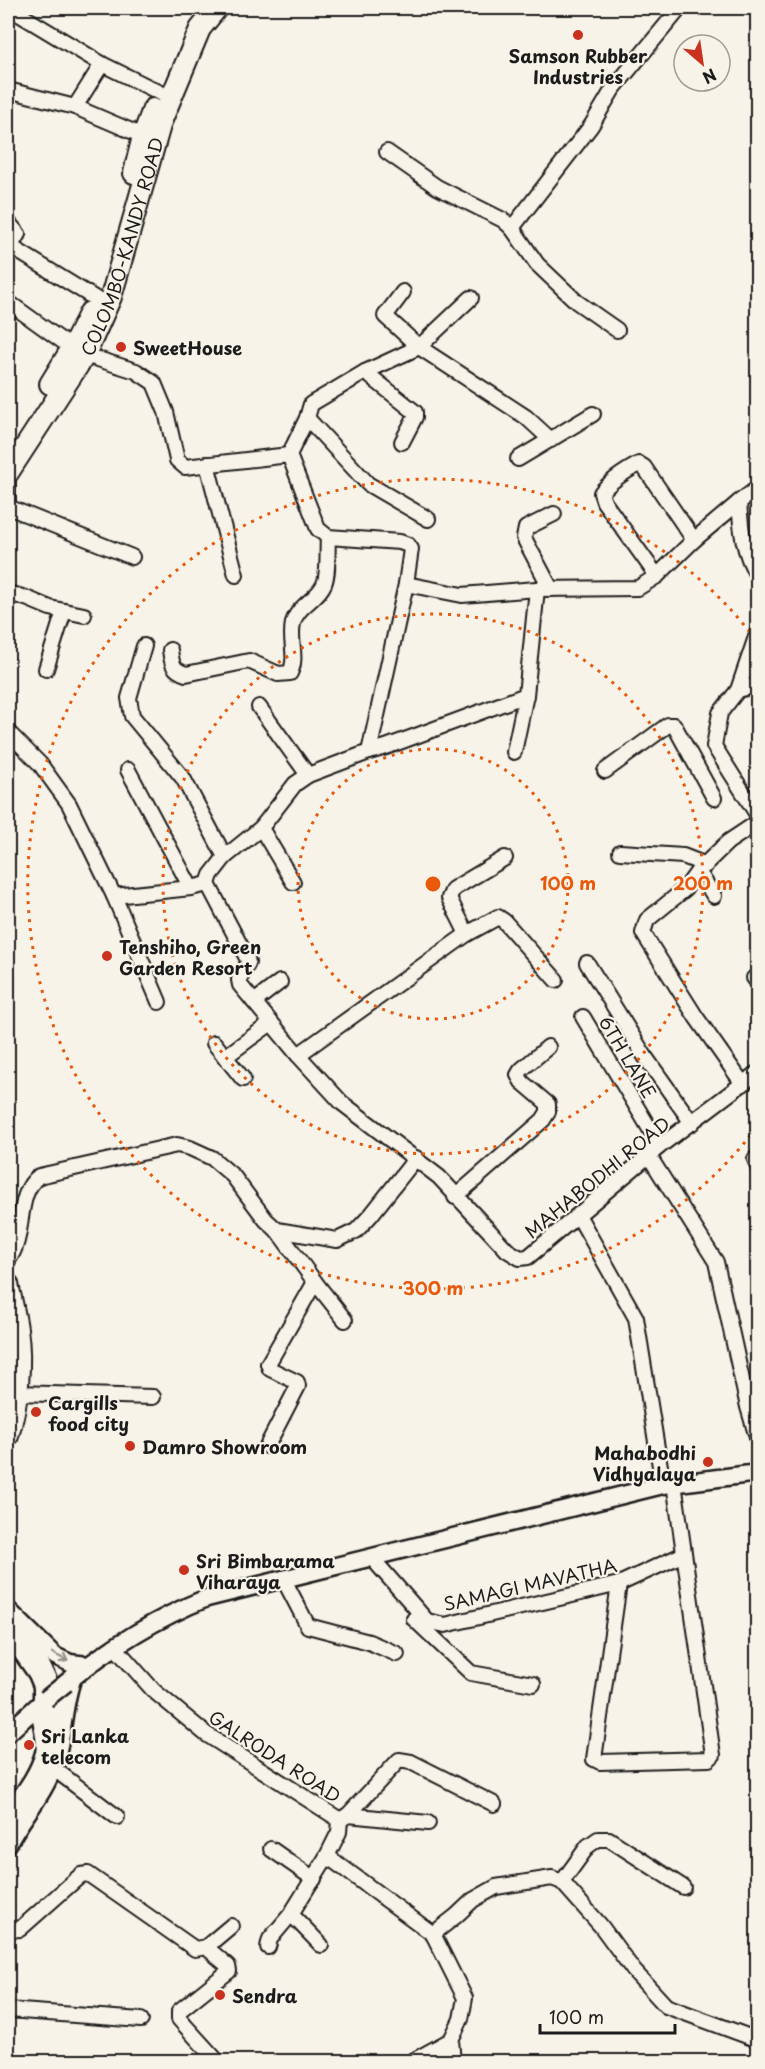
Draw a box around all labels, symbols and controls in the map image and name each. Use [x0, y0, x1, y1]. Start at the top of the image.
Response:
marker: Samson Rubber Industries [571, 28, 585, 42]
north arrow [672, 33, 732, 93]
place label: Samson Rubber Industries [509, 42, 648, 90]
text: N [698, 63, 721, 91]
street label: COLOMBO-KANDY ROAD [73, 134, 170, 360]
place label: SweetHouse [133, 334, 242, 361]
marker: SweetHouse [114, 340, 128, 354]
text: 100 m [540, 869, 596, 896]
text: 200 m [673, 869, 733, 896]
centre of rings [423, 874, 443, 894]
place label: Tenshiho, Green Garden Resort [119, 933, 261, 981]
marker: Tenshiho, Green Garden Resort [100, 949, 114, 963]
street label: 6TH LANE [593, 1011, 663, 1103]
street label: MAHABODHI ROAD [518, 1110, 676, 1244]
text: 300 m [403, 1274, 463, 1301]
place label: Cargills food city [48, 1389, 129, 1437]
marker: Cargills food city [29, 1405, 43, 1419]
place label: Damro Showroom [142, 1433, 307, 1460]
marker: Damro Showroom [123, 1439, 137, 1453]
place label: Mahabodhi Vidhyalaya [593, 1439, 696, 1487]
marker: Mahabodhi Vidhyalaya [701, 1455, 715, 1469]
place label: Sri Bimbarama Viharaya [196, 1547, 335, 1595]
street label: SAMAGI MAVATHA [441, 1551, 620, 1617]
marker: Sri Bimbarama Viharaya [177, 1563, 191, 1577]
one-way arrow [51, 1652, 69, 1664]
street label: GALRODA ROAD [204, 1703, 346, 1809]
place label: Sri Lanka telecom [41, 1722, 129, 1770]
marker: Sri Lanka telecom [22, 1738, 36, 1752]
place label: Sendra [232, 1982, 298, 2009]
marker: Sendra [213, 1988, 227, 2002]
scale bar [540, 1997, 675, 2035]
text: 100 m [549, 2003, 604, 2030]

